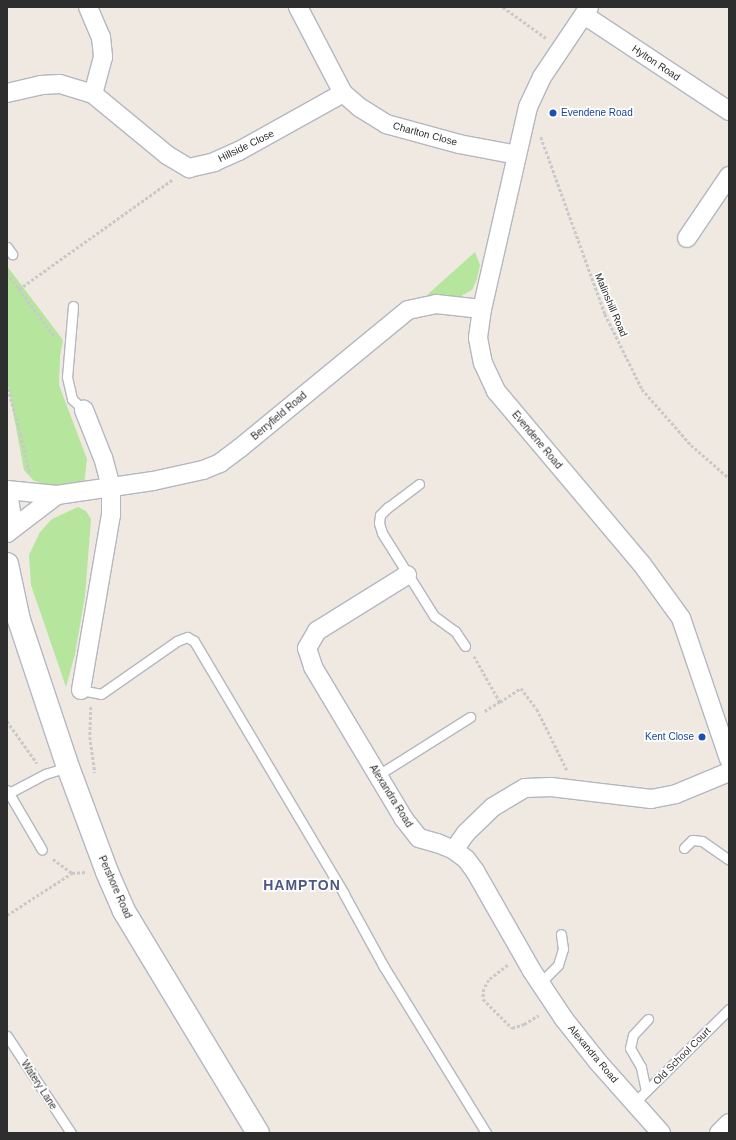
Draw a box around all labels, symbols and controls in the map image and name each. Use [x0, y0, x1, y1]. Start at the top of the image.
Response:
street label: Hylton Road [630, 43, 682, 83]
place label: Evendene Road [561, 107, 633, 119]
marker: Evendene Road [548, 108, 558, 118]
street label: Charlton Close [392, 120, 458, 148]
street label: Hillside Close [216, 127, 276, 165]
street label: Malinshill Road [592, 271, 630, 339]
street label: Berryfield Road [249, 389, 309, 443]
street label: Evendene Road [509, 409, 565, 471]
place label: Kent Close [645, 731, 694, 743]
marker: Kent Close [697, 732, 707, 742]
street label: Alexandra Road [367, 762, 415, 830]
street label: Pershore Road [96, 854, 134, 920]
district label: HAMPTON [263, 877, 341, 893]
street label: Alexandra Road [565, 1023, 621, 1085]
street label: Old School Court [651, 1025, 713, 1087]
street label: Watery Lane [19, 1058, 59, 1112]

